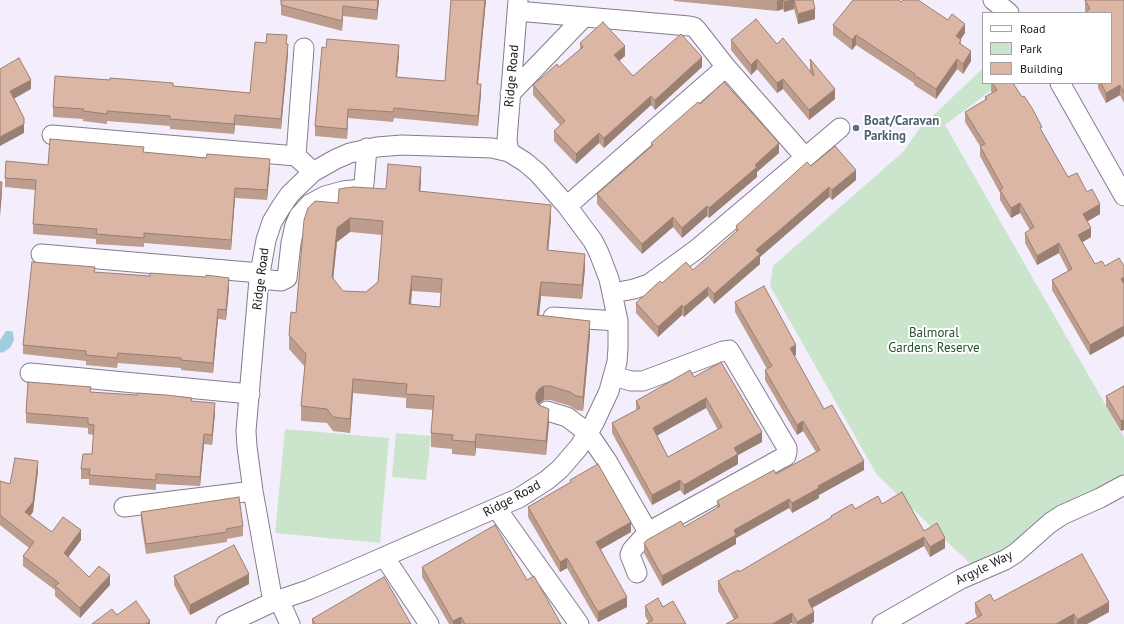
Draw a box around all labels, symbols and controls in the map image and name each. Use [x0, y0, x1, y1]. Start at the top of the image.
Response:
legend [982, 12, 1112, 84]
text: Road [1020, 21, 1045, 36]
text: Park [1020, 41, 1042, 56]
street label: Ridge Road [501, 44, 523, 108]
text: Building [1020, 61, 1063, 76]
place label: Boat/Caravan Parking [864, 113, 939, 144]
marker: Boat/Caravan Parking [851, 123, 861, 133]
street label: Ridge Road [249, 247, 273, 311]
park label: Balmoral Gardens Reserve [888, 325, 980, 356]
street label: Ridge Road [481, 477, 543, 521]
street label: Argyle Way [953, 547, 1015, 589]

